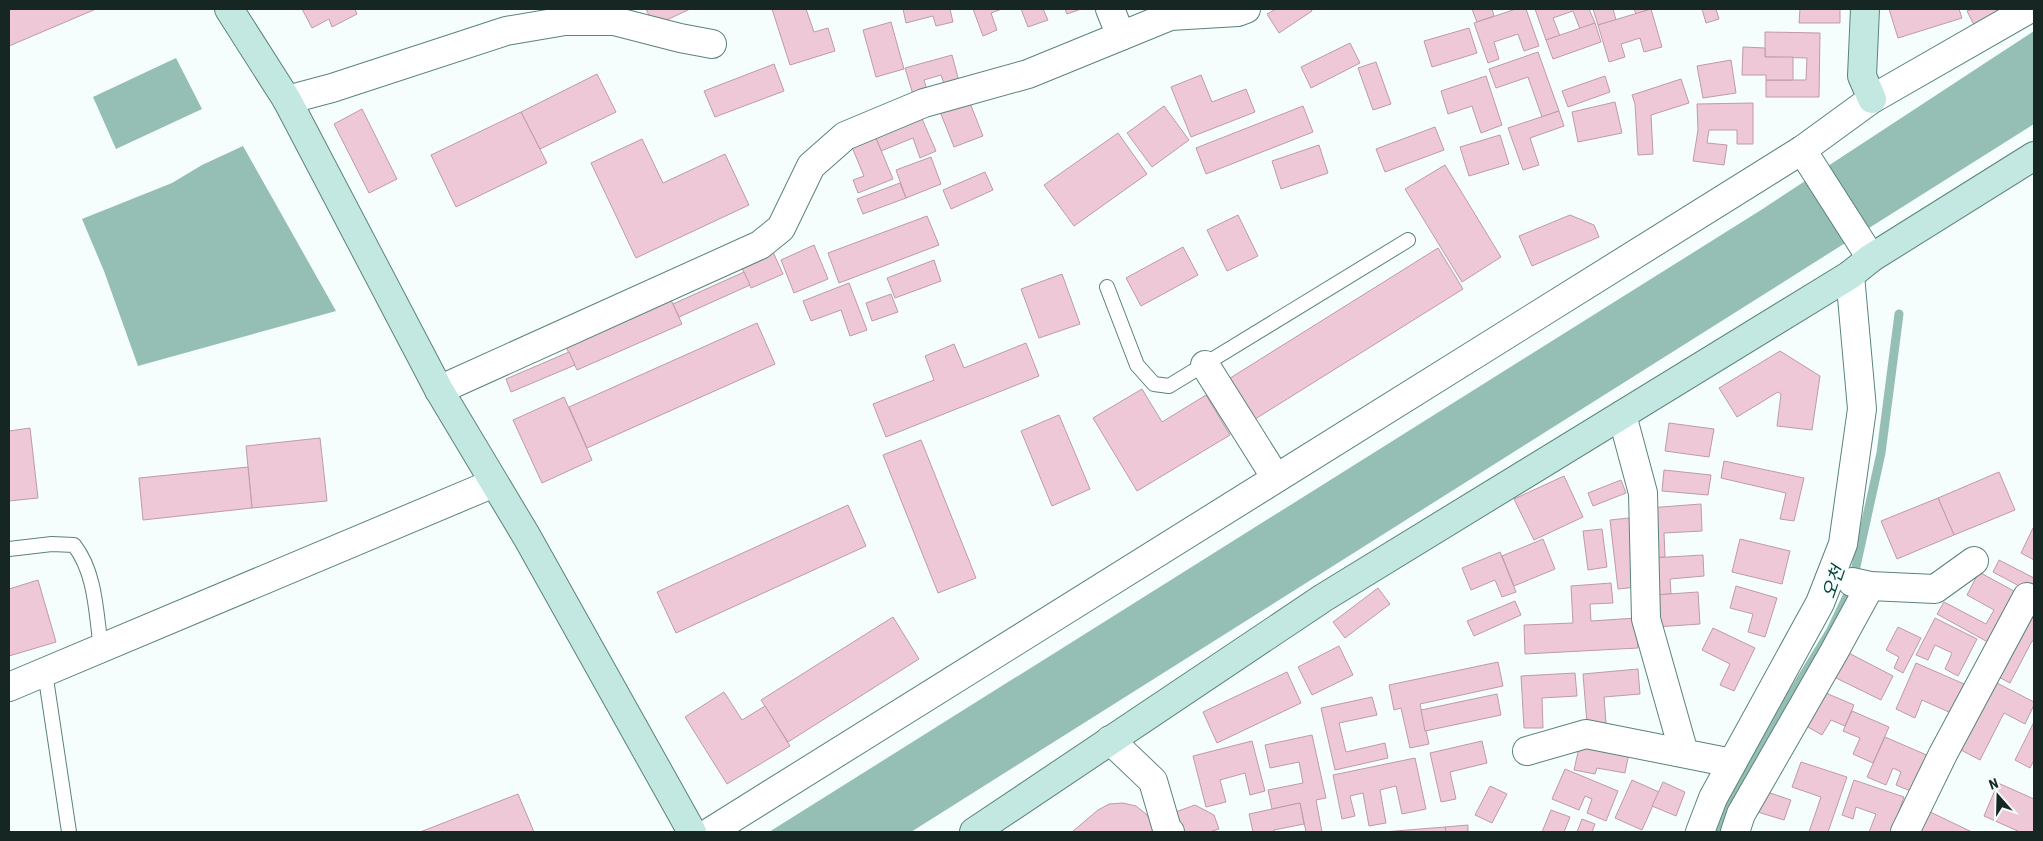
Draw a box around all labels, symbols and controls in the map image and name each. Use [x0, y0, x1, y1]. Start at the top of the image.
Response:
water label: 오천 [1818, 561, 1849, 601]
north arrow [1973, 771, 2023, 821]
text: N [1987, 775, 2000, 793]

